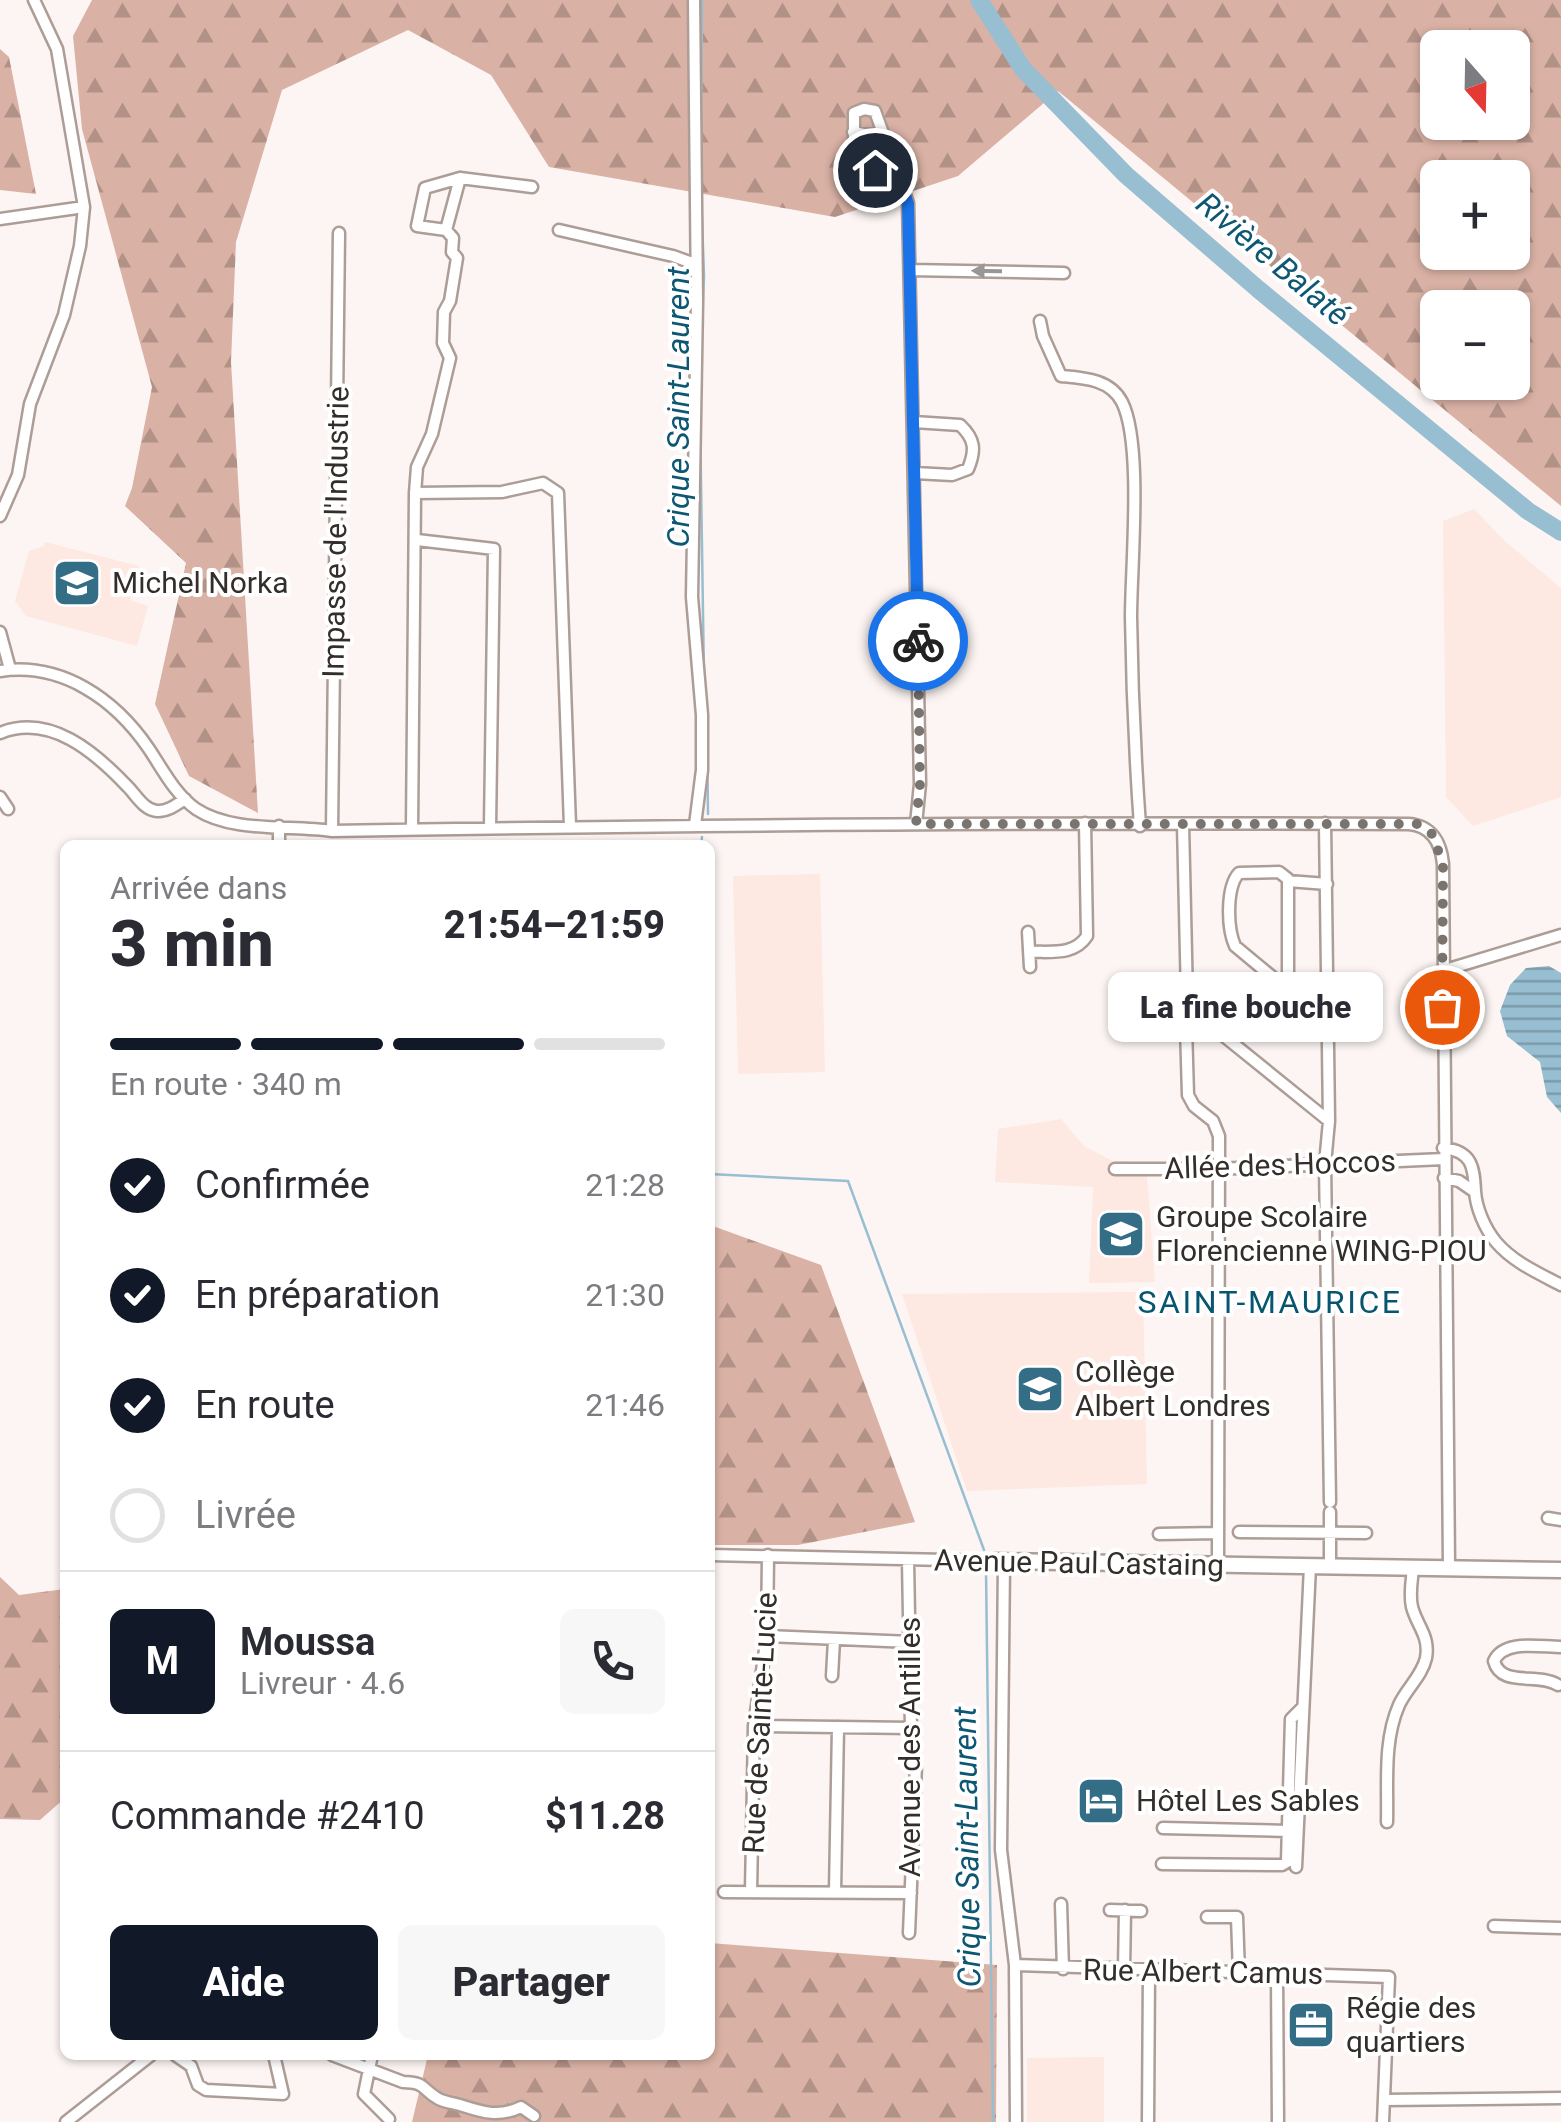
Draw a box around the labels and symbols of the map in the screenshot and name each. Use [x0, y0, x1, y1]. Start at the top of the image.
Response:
north arrow [1420, 30, 1530, 140]
pin [833, 128, 918, 213]
water label: Rivière Balaté [1189, 184, 1357, 334]
one-way arrow [970, 263, 1002, 279]
water label: Crique Saint-Laurent [659, 266, 697, 547]
street label: Impasse de l'Industrie [315, 386, 356, 678]
school or university icon: Michel Norka [51, 557, 103, 609]
place label: Michel Norka [112, 565, 289, 600]
courier [868, 591, 968, 691]
pin [1400, 965, 1485, 1050]
callout: La fine bouche [1107, 972, 1382, 1042]
street label: Allée des Hoccos [1164, 1143, 1396, 1186]
place label: Groupe Scolaire Florencienne WING-PIOU [1156, 1199, 1487, 1268]
school or university icon: Groupe Scolaire Florencienne WING-PIOU [1095, 1208, 1147, 1260]
district label: SAINT-MAURICE [1138, 1283, 1402, 1321]
place label: Collège Albert Londres [1075, 1354, 1271, 1423]
school or university icon: Collège Albert Londres [1014, 1363, 1066, 1415]
street label: Avenue Paul Castaing [934, 1542, 1224, 1583]
street label: Rue de Sainte-Lucie [735, 1591, 784, 1855]
street label: Avenue des Antilles [892, 1617, 927, 1877]
water label: Crique Saint-Laurent [946, 1705, 988, 1988]
hotel icon: Hôtel Les Sables [1075, 1775, 1127, 1827]
place label: Hôtel Les Sables [1136, 1783, 1360, 1818]
street label: Rue Albert Camus [1083, 1952, 1323, 1991]
place label: Régie des quartiers [1346, 1990, 1476, 2059]
office icon: Régie des quartiers [1285, 1999, 1337, 2051]

